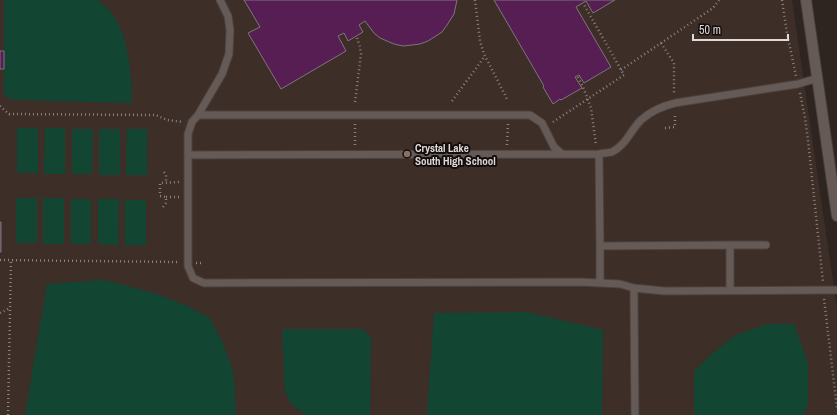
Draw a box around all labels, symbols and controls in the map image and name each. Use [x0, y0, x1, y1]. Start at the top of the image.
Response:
scale bar [693, 16, 788, 42]
text: 50 m [699, 22, 721, 38]
place label: Crystal Lake South High School [415, 141, 496, 168]
marker: Crystal Lake South High School [402, 149, 412, 159]

